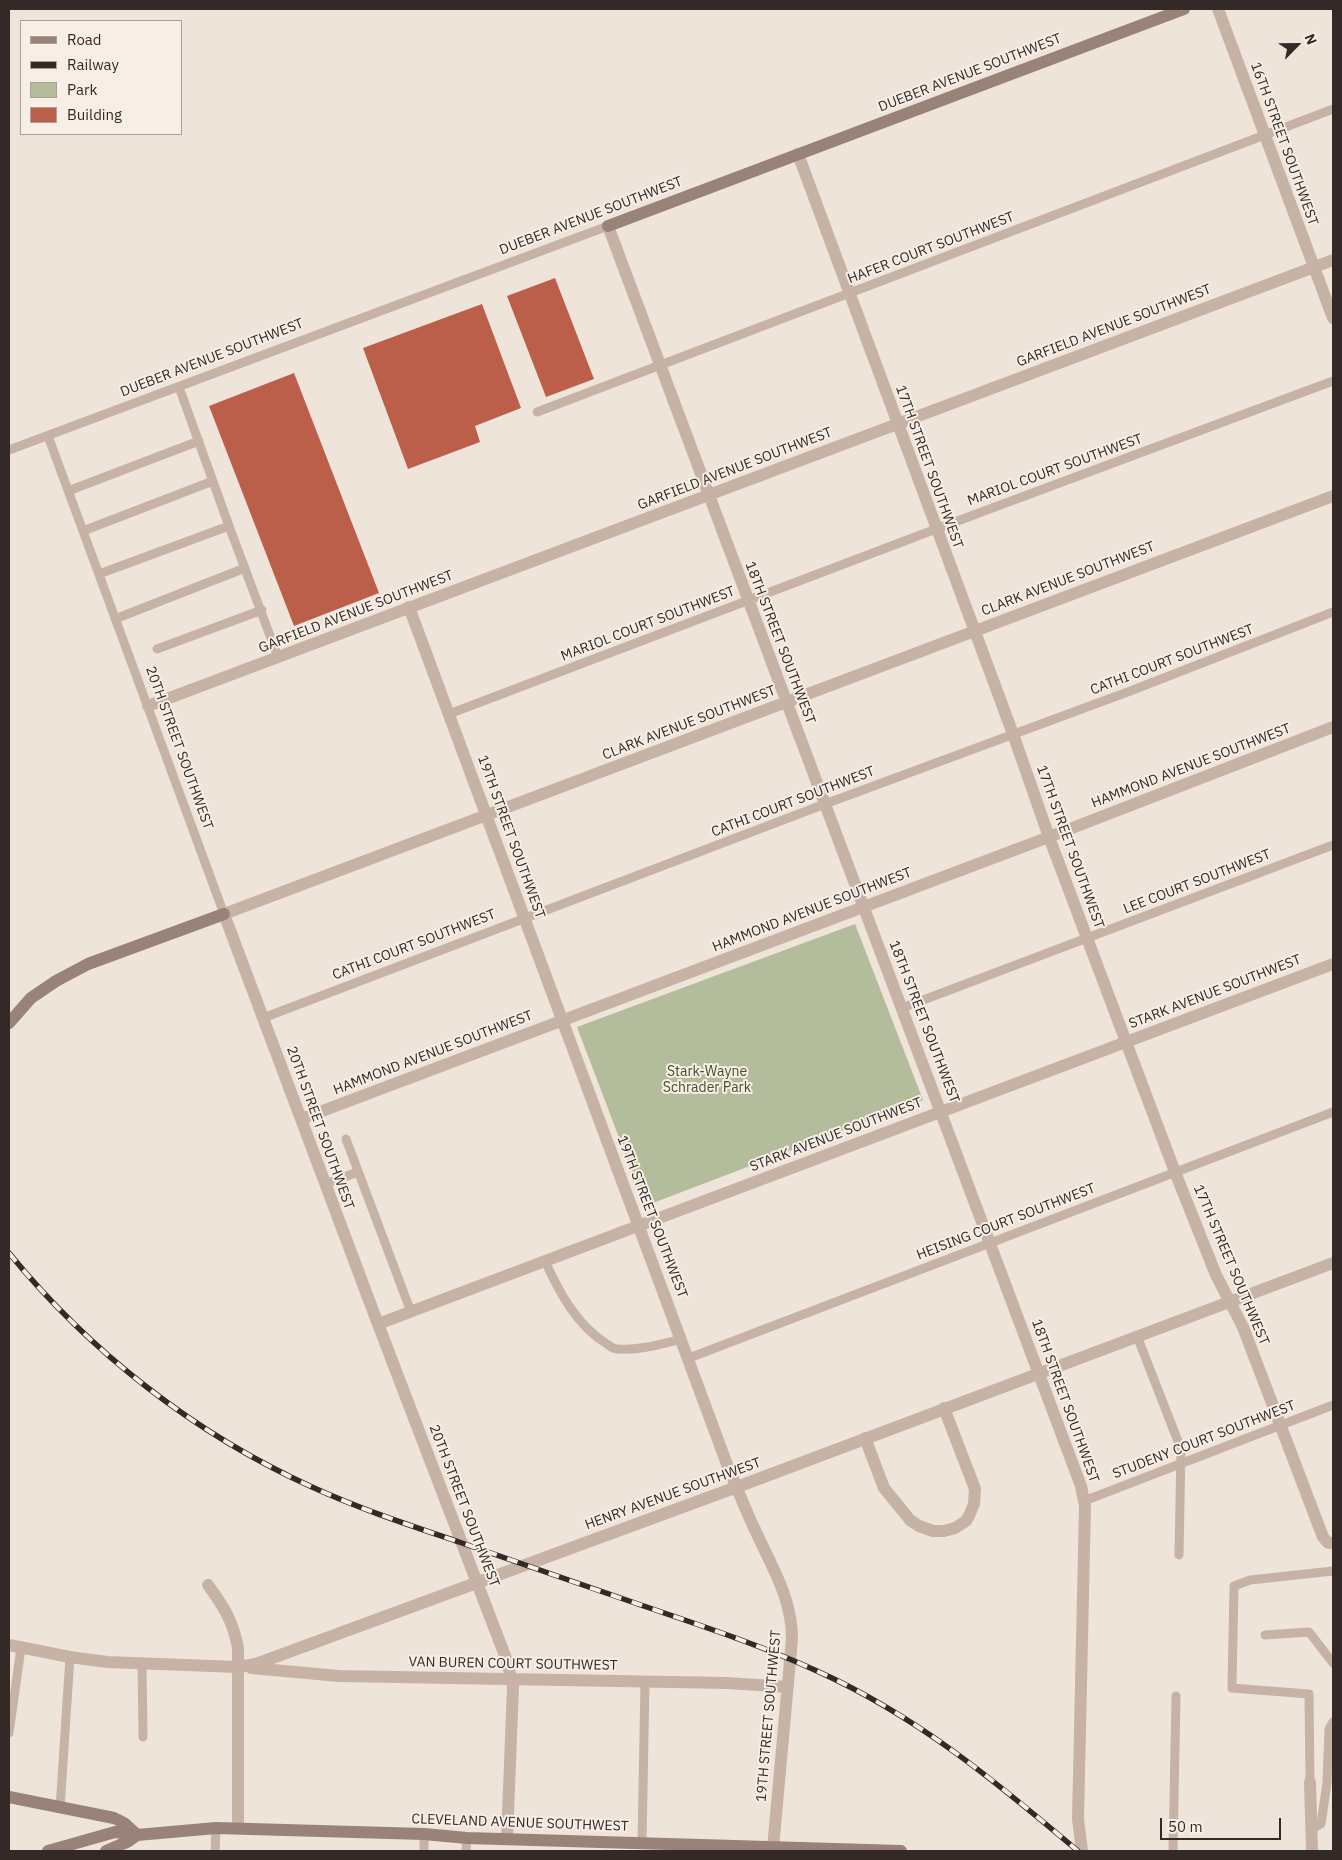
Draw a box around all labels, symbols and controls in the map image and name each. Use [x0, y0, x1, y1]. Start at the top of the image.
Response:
legend [20, 20, 182, 135]
north arrow [1272, 20, 1322, 70]
text: Road [67, 30, 102, 49]
street label: DUEBER AVENUE SOUTHWEST [876, 30, 1064, 116]
text: N [1301, 31, 1321, 47]
text: Railway [67, 55, 119, 74]
street label: 16TH STREET SOUTHWEST [1247, 60, 1321, 228]
text: Park [67, 80, 97, 99]
text: Building [67, 105, 122, 124]
street label: DUEBER AVENUE SOUTHWEST [497, 173, 685, 259]
street label: HAFER COURT SOUTHWEST [845, 208, 1017, 288]
street label: GARFIELD AVENUE SOUTHWEST [1014, 281, 1214, 371]
street label: DUEBER AVENUE SOUTHWEST [118, 315, 306, 401]
street label: 17TH STREET SOUTHWEST [892, 383, 966, 551]
street label: GARFIELD AVENUE SOUTHWEST [635, 424, 835, 514]
street label: MARIOL COURT SOUTHWEST [965, 430, 1145, 510]
street label: CLARK AVENUE SOUTHWEST [979, 538, 1157, 620]
street label: 18TH STREET SOUTHWEST [741, 559, 819, 727]
street label: GARFIELD AVENUE SOUTHWEST [256, 567, 456, 657]
street label: MARIOL COURT SOUTHWEST [559, 583, 737, 665]
street label: CATHI COURT SOUTHWEST [1088, 621, 1256, 699]
street label: 20TH STREET SOUTHWEST [142, 664, 216, 832]
street label: CLARK AVENUE SOUTHWEST [600, 682, 778, 764]
street label: HAMMOND AVENUE SOUTHWEST [1089, 720, 1293, 812]
street label: 19TH STREET SOUTHWEST [474, 753, 548, 921]
street label: CATHI COURT SOUTHWEST [709, 763, 877, 841]
street label: 17TH STREET SOUTHWEST [1033, 763, 1107, 931]
street label: LEE COURT SOUTHWEST [1121, 846, 1273, 918]
street label: HAMMOND AVENUE SOUTHWEST [710, 864, 914, 956]
street label: CATHI COURT SOUTHWEST [330, 906, 498, 984]
street label: 18TH STREET SOUTHWEST [885, 938, 963, 1106]
street label: STARK AVENUE SOUTHWEST [1126, 951, 1304, 1033]
street label: HAMMOND AVENUE SOUTHWEST [331, 1007, 535, 1099]
street label: 20TH STREET SOUTHWEST [283, 1044, 357, 1212]
park label: Stark-Wayne Schrader Park [663, 1064, 751, 1096]
street label: STARK AVENUE SOUTHWEST [747, 1094, 925, 1176]
street label: 19TH STREET SOUTHWEST [613, 1133, 691, 1301]
street label: HEISING COURT SOUTHWEST [914, 1180, 1098, 1264]
street label: 17TH STREET SOUTHWEST [1190, 1182, 1272, 1348]
street label: 18TH STREET SOUTHWEST [1028, 1317, 1102, 1485]
street label: STUDENY COURT SOUTHWEST [1110, 1397, 1298, 1483]
street label: 20TH STREET SOUTHWEST [425, 1422, 503, 1590]
street label: HENRY AVENUE SOUTHWEST [583, 1454, 763, 1534]
street label: 19TH STREET SOUTHWEST [753, 1629, 785, 1803]
street label: VAN BUREN COURT SOUTHWEST [408, 1654, 618, 1674]
scale bar [1162, 1808, 1283, 1840]
street label: CLEVELAND AVENUE SOUTHWEST [411, 1811, 629, 1835]
text: 50 m [1168, 1817, 1203, 1836]

